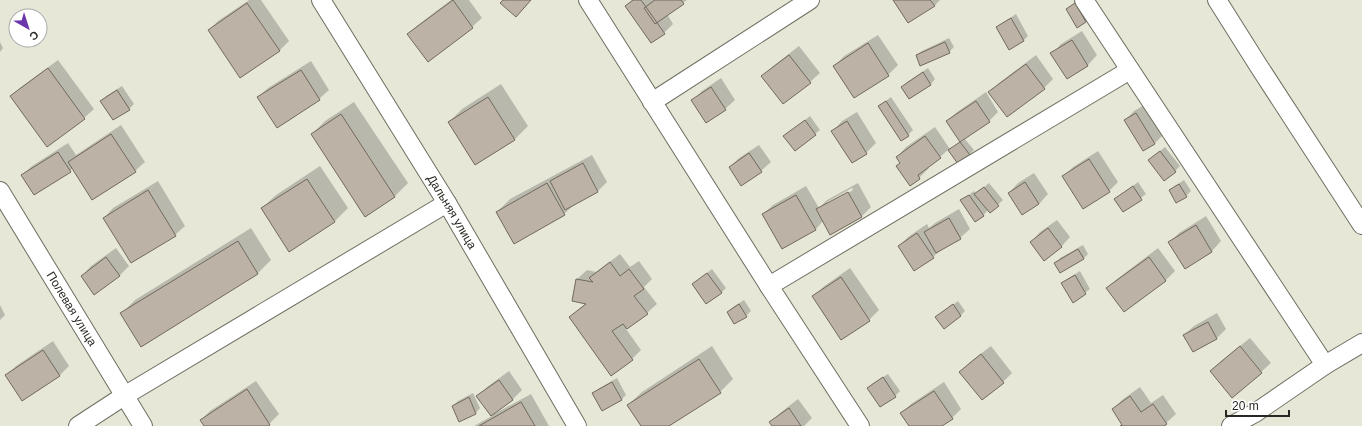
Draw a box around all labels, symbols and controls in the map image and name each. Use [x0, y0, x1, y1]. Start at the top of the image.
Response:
north arrow [8, 8, 48, 48]
text: С [27, 29, 41, 43]
street label: Дальняя улица [424, 172, 479, 252]
street label: Полевая улица [44, 269, 100, 349]
scale bar [1226, 392, 1289, 418]
text: 20 m [1232, 399, 1259, 413]

